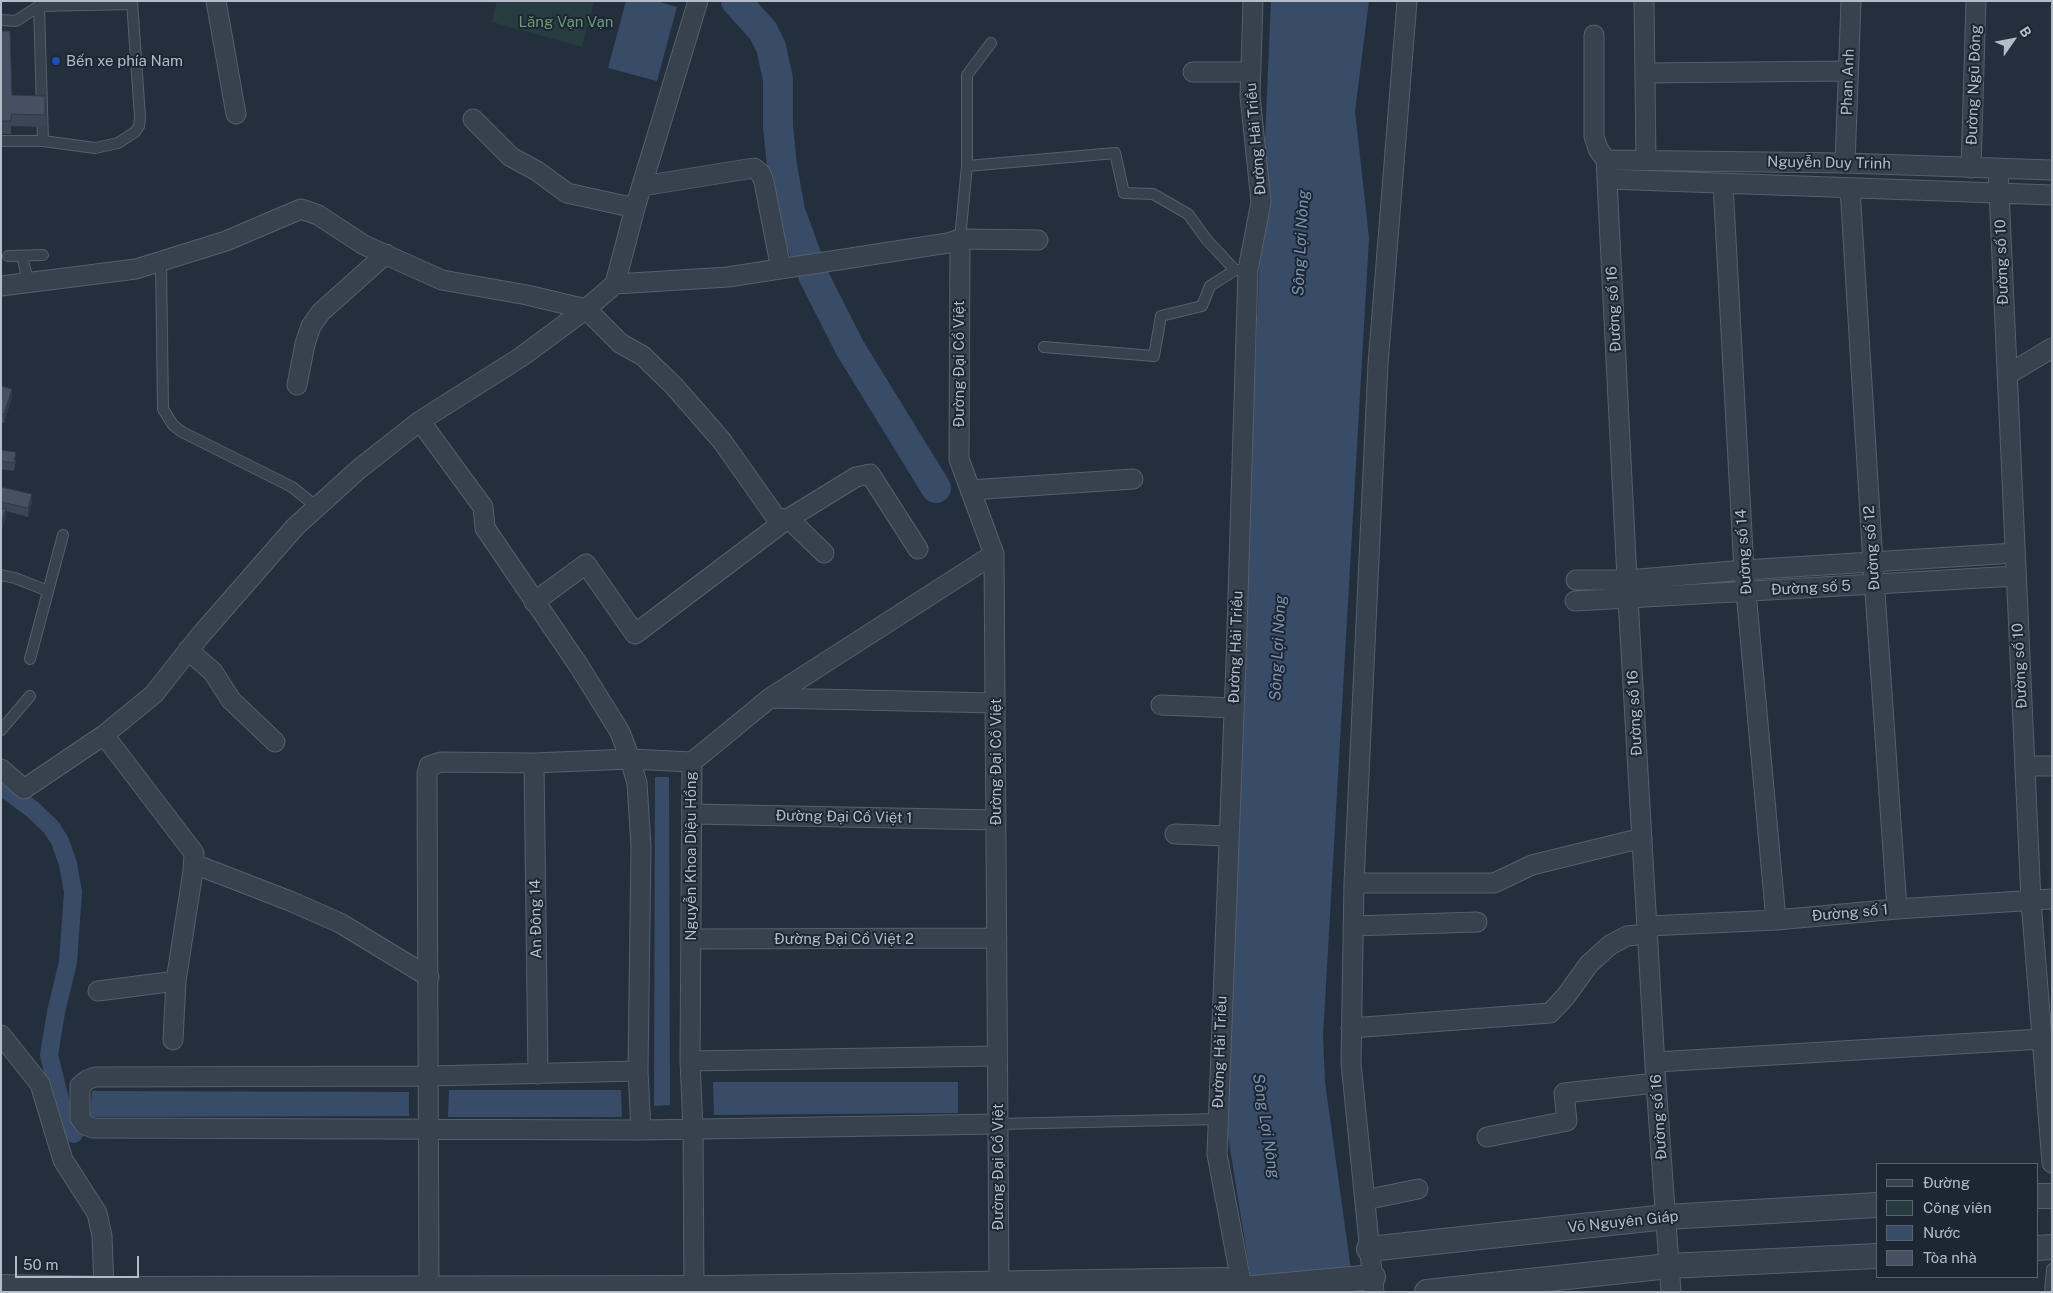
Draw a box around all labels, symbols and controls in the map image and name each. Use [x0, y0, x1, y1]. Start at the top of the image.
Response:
park label: Lăng Vạn Vạn [519, 13, 613, 31]
north arrow [1988, 15, 2038, 65]
text: B [2016, 23, 2035, 40]
street label: Đường Ngũ Đông [1963, 24, 1985, 146]
street label: Phan Anh [1838, 48, 1858, 116]
place label: Bến xe phía Nam [66, 52, 183, 70]
marker: Bến xe phía Nam [50, 55, 62, 67]
street label: Đường Hải Triều [1242, 82, 1270, 196]
street label: Nguyễn Duy Trinh [1767, 153, 1891, 173]
water label: Sông Lợi Nông [1289, 190, 1313, 296]
street label: Đường số 10 [1992, 219, 2012, 305]
street label: Đường số 16 [1603, 266, 1625, 352]
street label: Đường Đại Cồ Việt [950, 300, 968, 428]
street label: Đường số 12 [1860, 505, 1884, 591]
street label: Đường số 14 [1732, 508, 1756, 596]
street label: Đường số 5 [1771, 577, 1851, 599]
street label: Đường Hải Triều [1225, 590, 1247, 704]
water label: Sông Lợi Nông [1266, 595, 1290, 701]
street label: Đường số 10 [2009, 623, 2031, 709]
street label: Đường số 16 [1624, 670, 1646, 756]
street label: Đường Đại Cồ Việt [987, 698, 1005, 826]
street label: Nguyễn Khoa Diệu Hồng [682, 771, 700, 941]
street label: Đường Đại Cồ Việt 1 [775, 807, 913, 827]
street label: An Đông 14 [526, 879, 546, 959]
street label: Đường số 1 [1811, 901, 1889, 925]
street label: Đường Đại Cồ Việt 2 [774, 930, 914, 948]
street label: Đường Hải Triều [1209, 995, 1231, 1109]
water label: Sông Lợi Nông [1248, 1072, 1284, 1180]
street label: Đường số 16 [1647, 1074, 1671, 1160]
street label: Đường Đại Cồ Việt [989, 1103, 1007, 1231]
legend [1876, 1163, 2038, 1278]
text: Đường [1923, 1174, 1970, 1191]
text: Công viên [1923, 1199, 1992, 1216]
street label: Võ Nguyên Giáp [1567, 1207, 1679, 1237]
text: Nước [1923, 1224, 1961, 1241]
scale bar [18, 1246, 141, 1278]
text: Tòa nhà [1923, 1249, 1977, 1266]
text: 50 m [23, 1256, 58, 1273]

